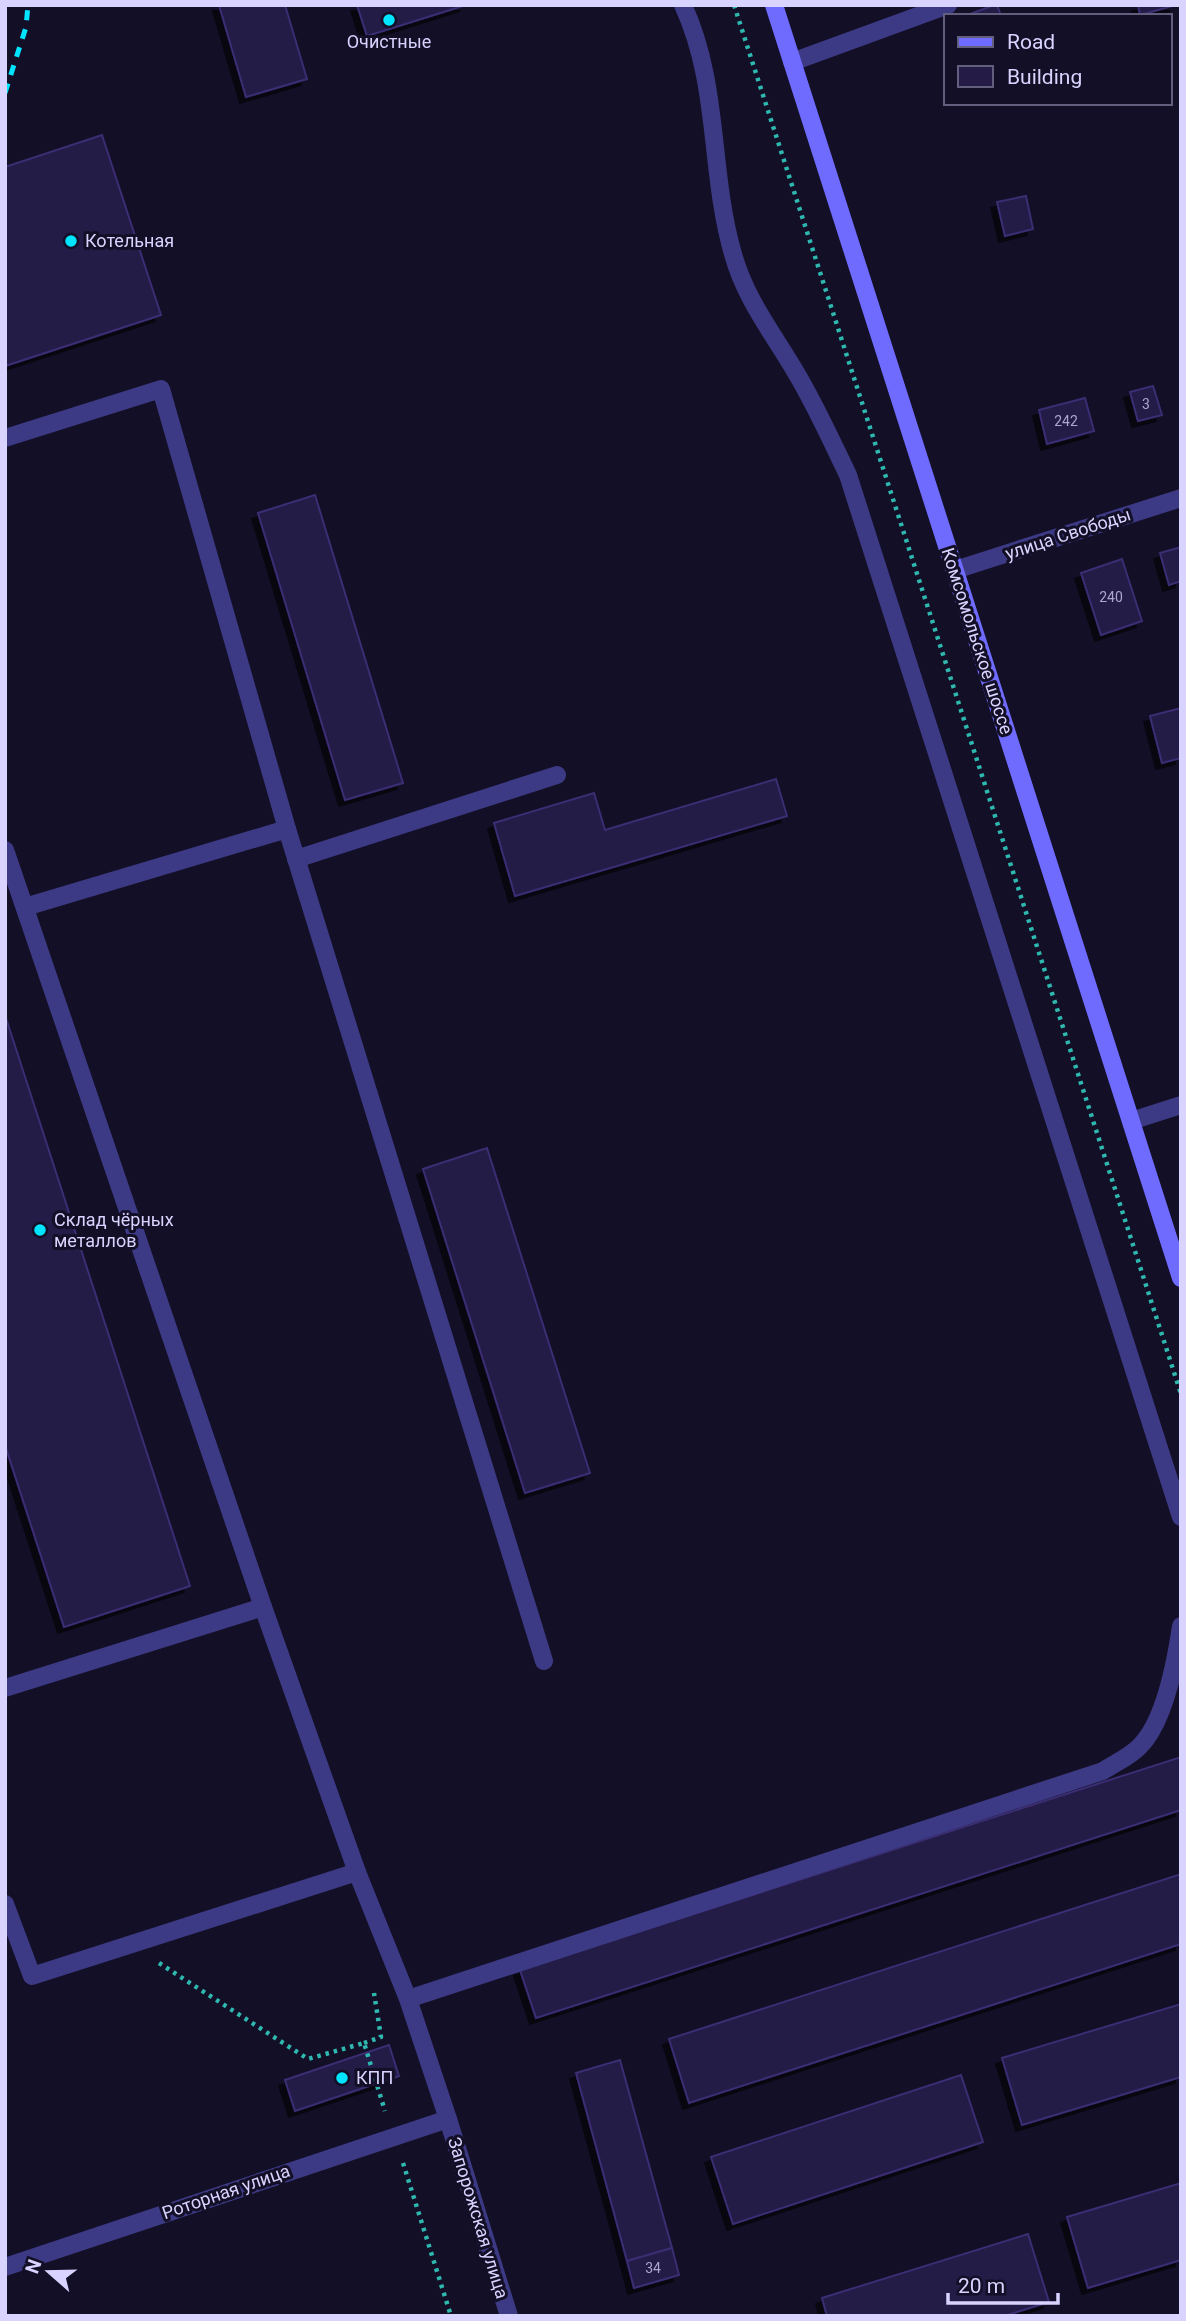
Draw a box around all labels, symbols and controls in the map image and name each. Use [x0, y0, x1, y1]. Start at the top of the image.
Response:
marker: Очистные [381, 12, 397, 28]
legend [944, 14, 1172, 105]
text: Road [1007, 30, 1055, 54]
place label: Очистные [347, 31, 431, 52]
text: Building [1007, 65, 1082, 89]
place label: Котельная [85, 230, 174, 251]
marker: Котельная [63, 233, 79, 249]
house number: 3 [1142, 396, 1150, 412]
house number: 242 [1054, 413, 1078, 429]
street label: улица Свободы [1002, 503, 1133, 564]
street label: Комсомольское шоссе [937, 545, 1018, 737]
house number: 240 [1099, 589, 1123, 605]
place label: Склад чёрных металлов [54, 1209, 174, 1251]
marker: Склад чёрных металлов [32, 1222, 48, 1238]
place label: КПП [356, 2067, 393, 2088]
marker: КПП [334, 2070, 350, 2086]
street label: Запорожская улица [444, 2135, 513, 2301]
street label: Роторная улица [159, 2160, 293, 2223]
north arrow [14, 2237, 84, 2307]
text: N [20, 2256, 47, 2277]
house number: 34 [645, 2260, 661, 2276]
scale bar [948, 2262, 1058, 2306]
text: 20 m [958, 2274, 1005, 2298]

